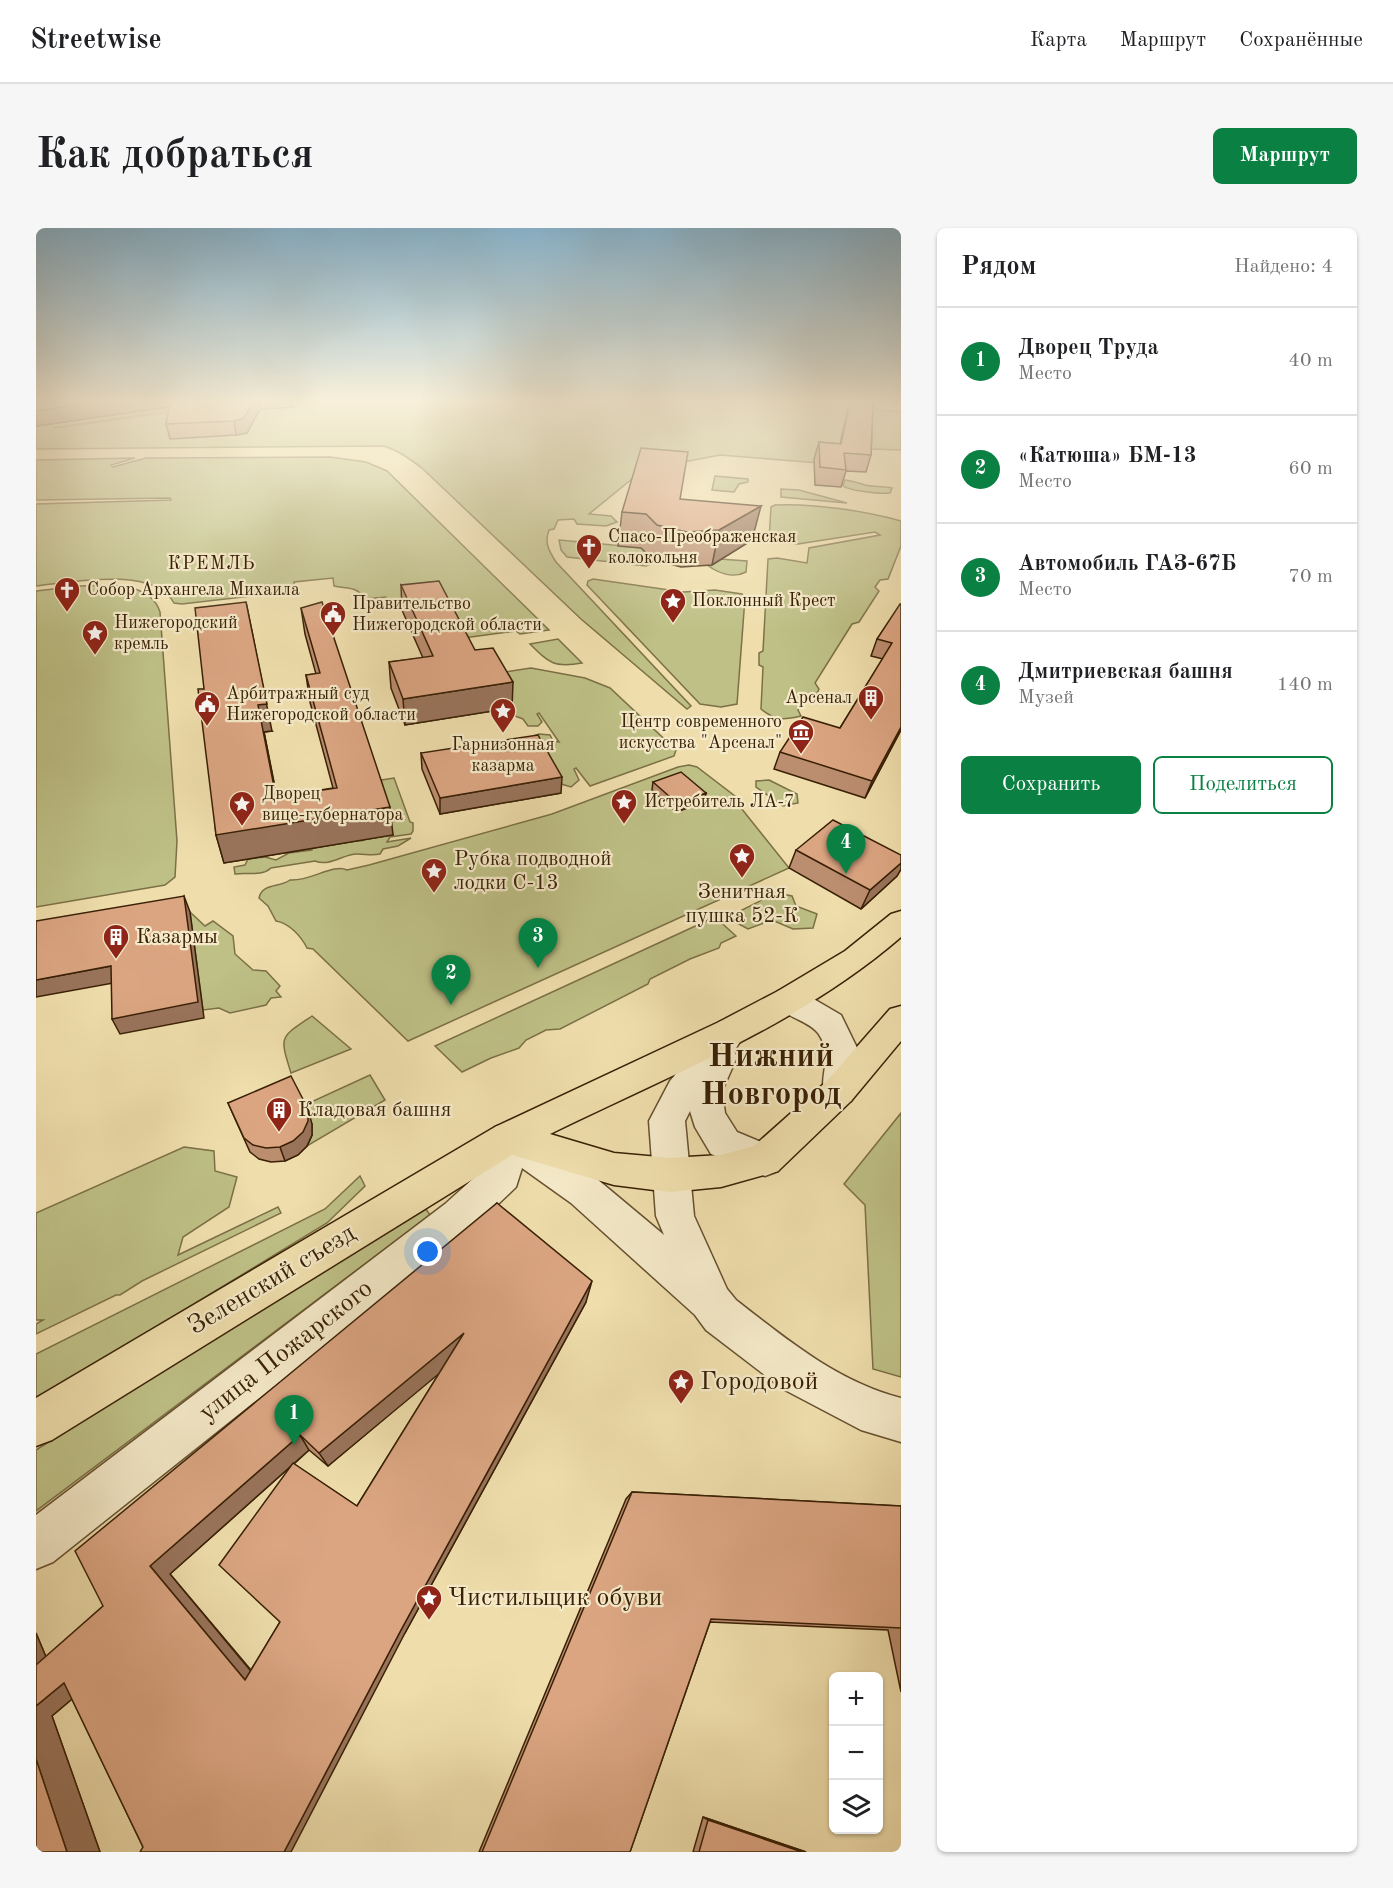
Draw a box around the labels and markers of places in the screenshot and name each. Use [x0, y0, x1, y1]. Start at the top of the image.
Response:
place label: Спасо-Преображенская колокольня [608, 528, 796, 567]
church icon: Спасо-Преображенская колокольня [574, 532, 604, 570]
church icon: Собор Архангела Михаила [52, 575, 82, 613]
place label: Собор Архангела Михаила [87, 581, 300, 599]
place icon: Поклонный Крест [658, 586, 688, 624]
place label: Поклонный Крест [692, 592, 836, 610]
place label: Правительство Нижегородской области [352, 595, 542, 634]
public building icon: Правительство Нижегородской области [318, 599, 348, 637]
place label: Нижегородский кремль [114, 614, 238, 653]
place icon: Нижегородский кремль [80, 618, 110, 656]
building icon: Арсенал [856, 683, 886, 721]
place label: Арбитражный суд Нижегородской области [226, 685, 416, 724]
public building icon: Арбитражный суд Нижегородской области [192, 689, 222, 727]
place label: Арсенал [785, 689, 852, 707]
place icon: Гарнизонная казарма [488, 696, 518, 734]
place label: Центр современного искусства "Арсенал" [619, 713, 782, 752]
museum icon: Центр современного искусства "Арсенал" [786, 717, 816, 755]
place label: Гарнизонная казарма [451, 736, 555, 775]
place label: Дворец вице-губернатора [262, 785, 404, 824]
place icon: Истребитель ЛА-7 [609, 787, 639, 825]
place icon: Дворец вице-губернатора [227, 789, 257, 827]
place label: Истребитель ЛА-7 [644, 793, 795, 811]
pin: 4 [826, 824, 866, 874]
place icon: Зенитная пушка 52-К [727, 841, 757, 879]
place label: Рубка подводной лодки С-13 [454, 849, 612, 894]
place icon: Рубка подводной лодки С-13 [419, 856, 449, 894]
place label: Зенитная пушка 52-К [686, 882, 798, 927]
pin: 3 [518, 918, 558, 968]
building icon: Казармы [101, 922, 131, 960]
place label: Казармы [136, 927, 218, 948]
pin: 2 [432, 956, 470, 1005]
building icon: Кладовая башня [264, 1095, 294, 1133]
place label: Кладовая башня [298, 1100, 452, 1121]
place icon: Городовой [666, 1367, 696, 1405]
place label: Городовой [700, 1369, 819, 1395]
pin: 1 [274, 1396, 314, 1445]
place icon: Чистильщик обуви [414, 1583, 444, 1621]
place label: Чистильщик обуви [448, 1585, 663, 1611]

